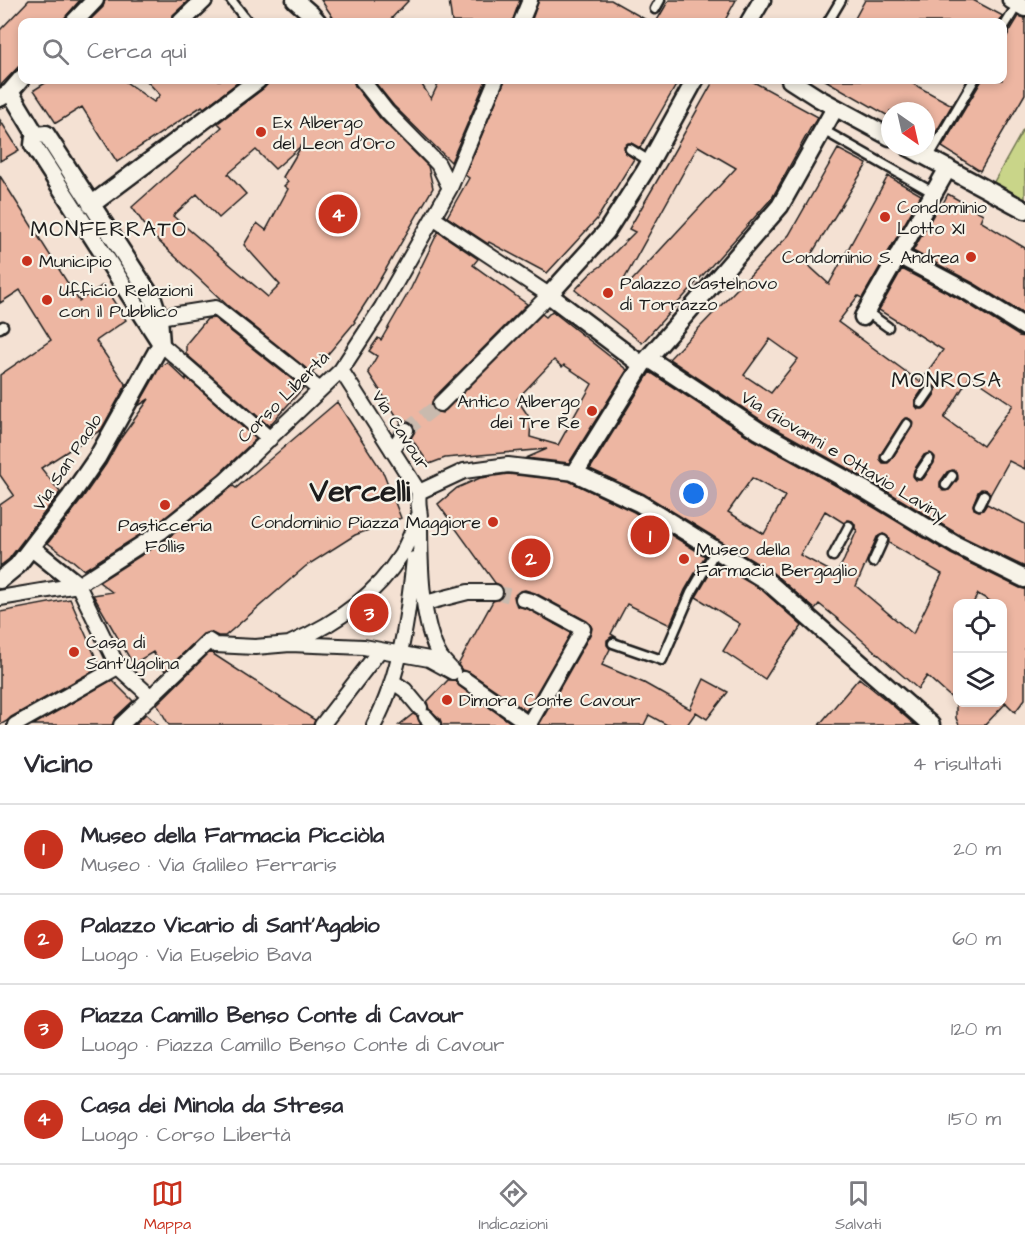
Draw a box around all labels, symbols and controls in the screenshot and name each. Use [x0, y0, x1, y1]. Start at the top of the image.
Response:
search box [18, 18, 1007, 84]
icon: search [39, 35, 72, 68]
text: Cerca qui [87, 36, 186, 67]
north arrow [881, 102, 935, 156]
place label: Ex Albergo del Leon d'Oro [273, 110, 395, 156]
marker: Ex Albergo del Leon d'Oro [254, 125, 268, 139]
pin: 4 [318, 192, 358, 236]
place label: Condominio Lotto XI [897, 195, 987, 241]
marker: Condominio Lotto XI [878, 210, 892, 224]
district label: MONFERRATO [30, 215, 188, 244]
place label: Condominio S. Andrea [782, 245, 959, 270]
place label: Municipio [39, 249, 112, 274]
marker: Condominio S. Andrea [964, 250, 978, 264]
marker: Municipio [20, 254, 34, 268]
place label: Palazzo Castelnovo di Torrazzo [620, 271, 777, 317]
place label: Ufficio Relazioni con il Pubblico [59, 278, 193, 324]
marker: Palazzo Castelnovo di Torrazzo [601, 286, 615, 300]
marker: Ufficio Relazioni con il Pubblico [40, 293, 54, 307]
street label: Corso Libertà [232, 346, 335, 449]
district label: MONROSA [891, 366, 1003, 395]
street label: Via Cavour [365, 385, 436, 475]
street label: Via Giovanni e Ottavio Laviny [735, 385, 952, 529]
place label: Antico Albergo dei Tre Re [457, 389, 580, 435]
marker: Antico Albergo dei Tre Re [585, 404, 599, 418]
street label: Via San Paolo [27, 409, 108, 516]
district label: Vercelli [309, 471, 411, 513]
your location [679, 479, 708, 508]
marker: Pasticceria Follis [158, 498, 172, 512]
place label: Condominio Piazza Maggiore [251, 510, 481, 536]
pin: 1 [630, 512, 670, 558]
place label: Pasticceria Follis [118, 513, 212, 559]
marker: Condominio Piazza Maggiore [486, 515, 500, 529]
pin: 2 [512, 536, 550, 580]
place label: Museo della Farmacia Bergaglio [696, 537, 857, 584]
marker: Museo della Farmacia Bergaglio [677, 552, 691, 566]
pin: 3 [350, 590, 388, 636]
map controls [953, 599, 1007, 707]
button: locate [953, 599, 1007, 653]
place label: Casa di Sant'Ugolina [86, 630, 179, 677]
marker: Casa di Sant'Ugolina [67, 645, 81, 659]
button: layers [953, 653, 1007, 707]
place label: Dimora Conte Cavour [459, 688, 640, 713]
marker: Dimora Conte Cavour [440, 693, 454, 707]
text: Vicino [24, 746, 92, 782]
text: 4 risultati [913, 750, 1001, 778]
text: Museo della Farmacia Picciòla [81, 820, 384, 851]
text: 1 [42, 835, 45, 863]
text: 20 m [953, 835, 1001, 863]
text: Museo · Via Galileo Ferraris [81, 851, 337, 879]
text: Palazzo Vicario di Sant'Agabio [81, 910, 380, 941]
text: 2 [38, 925, 49, 953]
text: 60 m [952, 925, 1001, 953]
text: Luogo · Via Eusebio Bava [81, 941, 312, 969]
text: Piazza Camillo Benso Conte di Cavour [81, 1000, 463, 1031]
text: 3 [38, 1015, 49, 1043]
text: 120 m [951, 1015, 1001, 1043]
text: Luogo · Piazza Camillo Benso Conte di Cavour [81, 1031, 504, 1059]
text: Casa dei Minola da Stresa [81, 1090, 343, 1121]
text: 4 [37, 1105, 50, 1133]
text: 150 m [948, 1105, 1001, 1133]
text: Luogo · Corso Libertà [81, 1121, 291, 1149]
tab: Mappa [144, 1177, 191, 1235]
tab: Indicazioni [478, 1177, 548, 1235]
tab: Salvati [835, 1177, 881, 1235]

